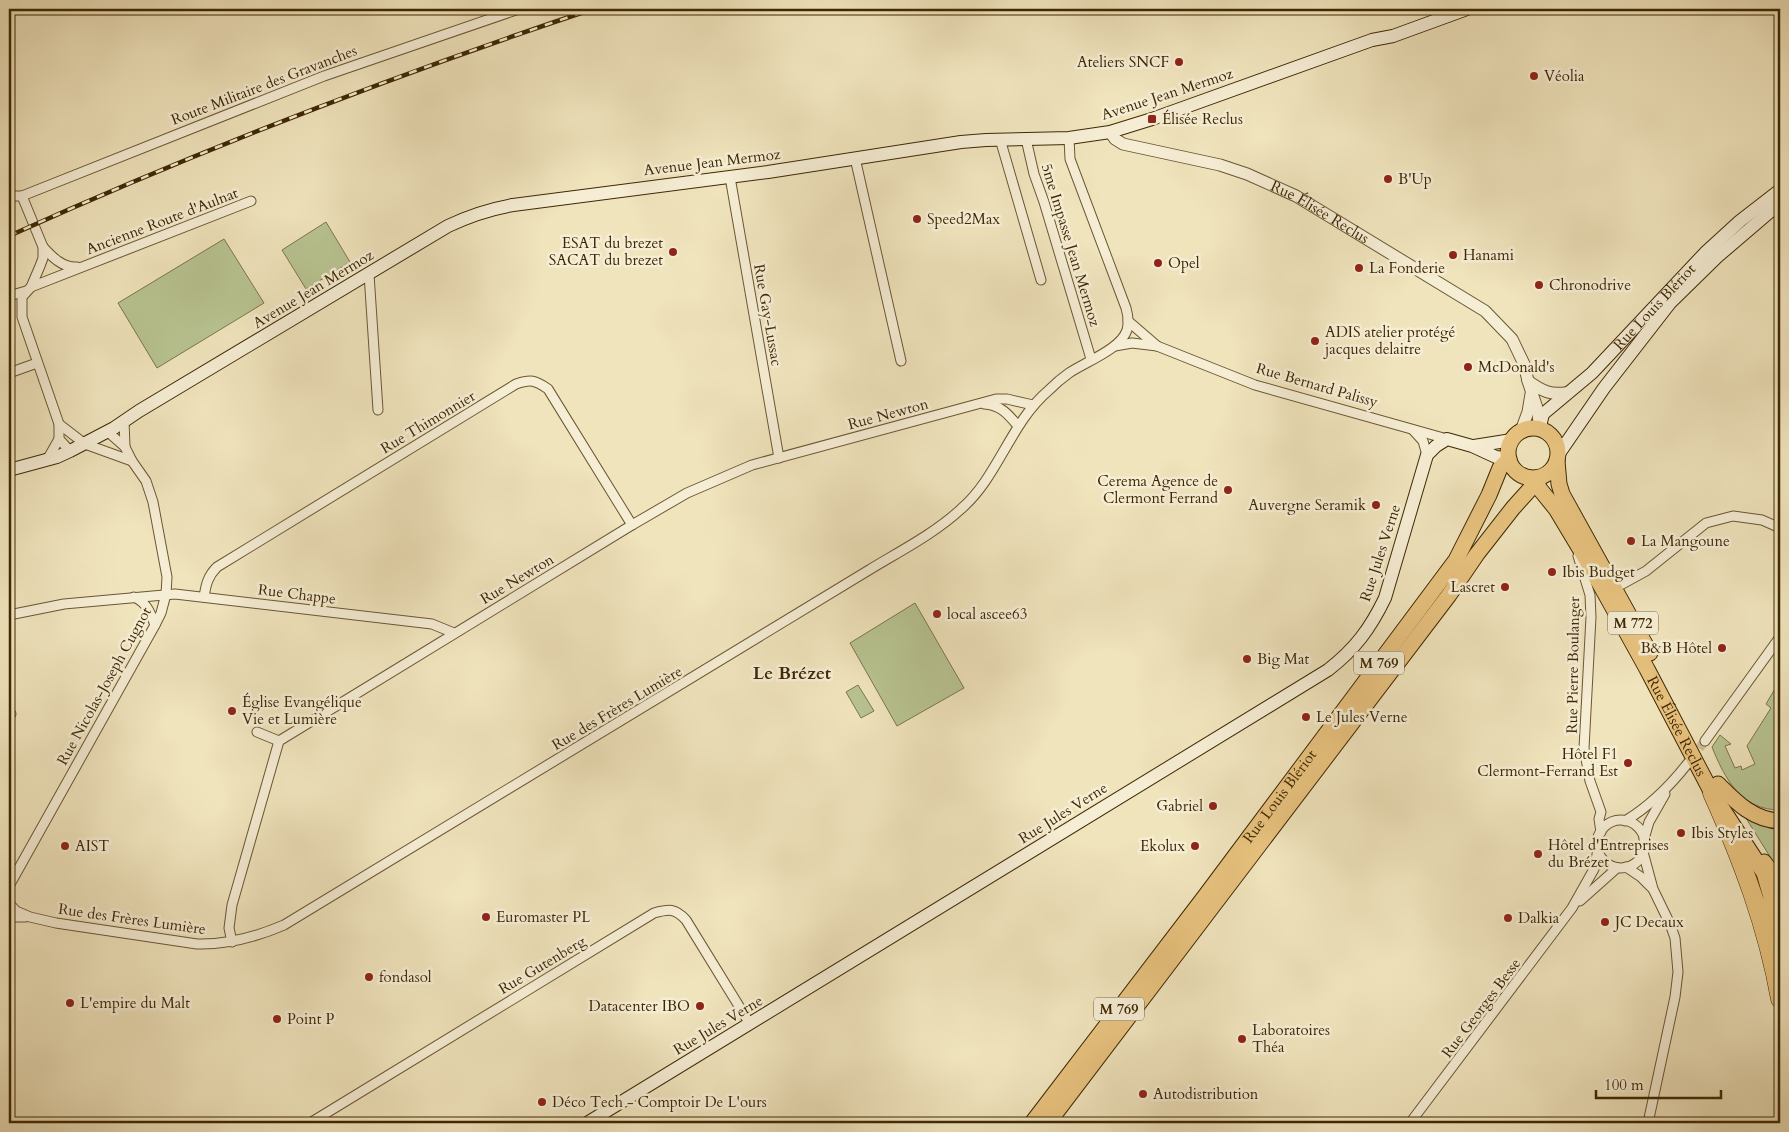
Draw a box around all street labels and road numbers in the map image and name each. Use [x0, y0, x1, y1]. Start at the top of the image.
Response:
street label: Route Militaire des Gravanches [168, 40, 360, 130]
street label: Avenue Jean Mermoz [1099, 63, 1236, 125]
street label: Avenue Jean Mermoz [643, 144, 782, 180]
street label: 5me Impasse Jean Mermoz [1037, 161, 1105, 329]
street label: Rue Élisée Reclus [1267, 176, 1373, 248]
street label: Ancienne Route d'Aulnat [83, 183, 241, 259]
street label: Avenue Jean Mermoz [249, 245, 377, 333]
street label: Rue Louis Blériot [1609, 259, 1700, 354]
street label: Rue Gay-Lussac [749, 262, 787, 368]
street label: Rue Bernard Palissy [1254, 358, 1380, 412]
street label: Rue Thimonnier [377, 386, 480, 458]
street label: Rue Newton [846, 394, 931, 434]
street label: Rue Jules Verne [1355, 502, 1405, 604]
street label: Rue Newton [476, 549, 558, 609]
street label: Rue Chappe [257, 579, 337, 609]
street label: Rue Pierre Boulanger [1562, 596, 1584, 734]
street label: Rue Nicolas-Joseph Cugnot [52, 603, 156, 769]
road number: M 772 [1608, 612, 1658, 634]
road number: M 769 [1354, 651, 1404, 674]
street label: Rue des Frères Lumière [548, 661, 686, 755]
street label: Rue Élisée Reclus [1642, 672, 1711, 780]
street label: Rue Louis Blériot [1238, 745, 1321, 847]
street label: Rue Jules Verne [1015, 778, 1111, 848]
street label: Rue des Frères Lumière [57, 899, 207, 939]
street label: Rue Gutenberg [495, 931, 590, 999]
street label: Rue Georges Besse [1437, 954, 1525, 1062]
street label: Rue Jules Verne [670, 990, 767, 1060]
road number: M 769 [1094, 998, 1144, 1021]

